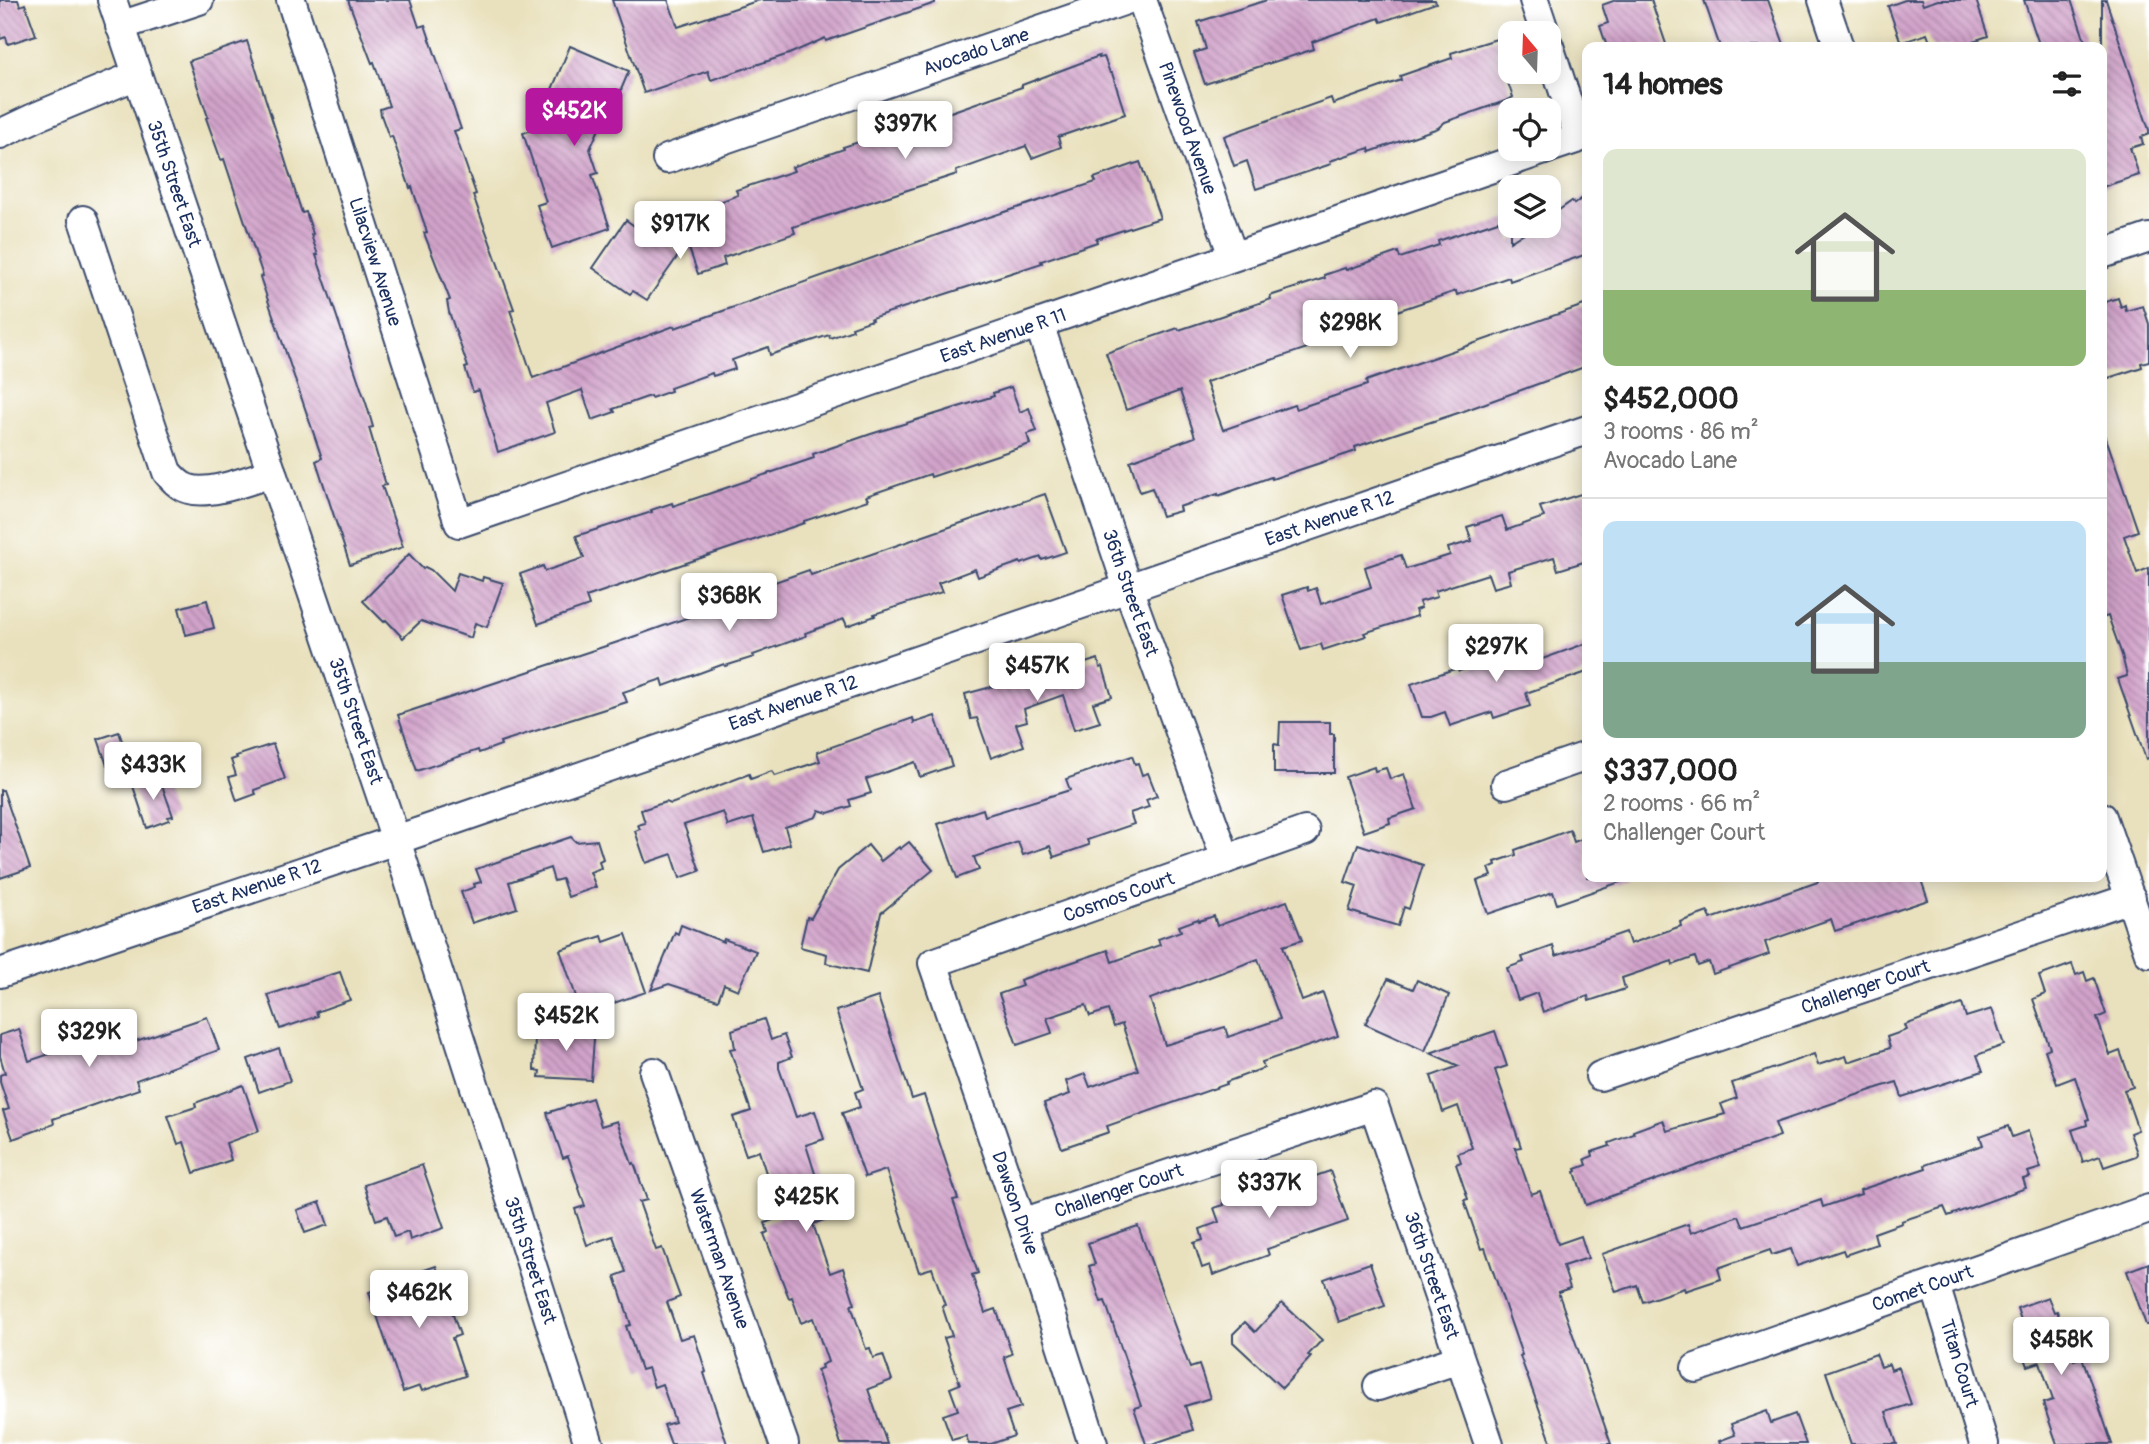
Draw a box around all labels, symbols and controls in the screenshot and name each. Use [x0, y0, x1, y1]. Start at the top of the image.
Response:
north arrow [1498, 21, 1561, 84]
map controls [1498, 21, 1561, 238]
street label: Avocado Lane [920, 22, 1033, 81]
street label: Pinewood Avenue [1153, 59, 1222, 198]
icon: filters [2048, 65, 2086, 103]
text: 14 homes [1603, 66, 1723, 103]
pin: $452K [525, 88, 623, 148]
text: $452K [542, 96, 607, 125]
button: locate [1498, 98, 1561, 161]
pin: $397K [856, 102, 954, 161]
text: $397K [873, 109, 937, 138]
street label: 35th Street East [142, 117, 207, 251]
button: layers [1498, 175, 1561, 238]
street label: Lilacview Avenue [343, 194, 407, 330]
icon: home [1782, 194, 1908, 320]
pin: $917K [631, 202, 729, 261]
text: $917K [650, 209, 710, 238]
pin: $298K [1301, 300, 1399, 360]
street label: East Avenue R 11 [937, 303, 1070, 369]
text: $298K [1319, 308, 1381, 337]
text: $452,000 [1603, 380, 1739, 417]
text: 3 rooms · 86 m² [1603, 417, 1759, 446]
text: Avocado Lane [1603, 446, 1737, 475]
street label: East Avenue R 12 [1262, 485, 1397, 552]
street label: 36th Street East [1097, 526, 1164, 660]
icon: home [1782, 566, 1908, 692]
pin: $368K [680, 574, 778, 633]
text: $368K [697, 581, 761, 610]
pin: $297K [1447, 624, 1545, 684]
text: $297K [1464, 632, 1528, 661]
pin: $457K [988, 644, 1086, 703]
text: $457K [1005, 651, 1069, 680]
street label: 35th Street East [323, 654, 388, 788]
street label: East Avenue R 12 [726, 670, 861, 736]
pin: $433K [104, 742, 202, 802]
text: $433K [120, 750, 186, 779]
text: $337,000 [1603, 752, 1738, 789]
text: 2 rooms · 66 m² [1603, 789, 1760, 818]
text: Challenger Court [1603, 818, 1765, 847]
street label: East Avenue R 12 [189, 854, 325, 920]
street label: Cosmos Court [1060, 866, 1178, 928]
street label: Challenger Court [1798, 954, 1933, 1020]
pin: $452K [517, 993, 615, 1053]
text: $452K [534, 1001, 599, 1030]
pin: $329K [40, 1010, 138, 1069]
text: $329K [57, 1017, 121, 1046]
street label: Dawson Drive [986, 1148, 1044, 1258]
street label: Challenger Court [1051, 1158, 1187, 1223]
pin: $337K [1220, 1160, 1318, 1220]
text: $337K [1237, 1168, 1301, 1197]
pin: $425K [757, 1174, 855, 1234]
text: $425K [774, 1182, 839, 1211]
street label: Waterman Avenue [684, 1186, 755, 1333]
street label: 35th Street East [499, 1194, 562, 1327]
street label: 36th Street East [1399, 1209, 1465, 1343]
street label: Comet Court [1869, 1260, 1976, 1317]
pin: $462K [370, 1270, 468, 1330]
text: $462K [386, 1278, 452, 1307]
street label: Titan Court [1934, 1316, 1984, 1411]
pin: $458K [2012, 1318, 2110, 1377]
text: $458K [2029, 1325, 2093, 1354]

